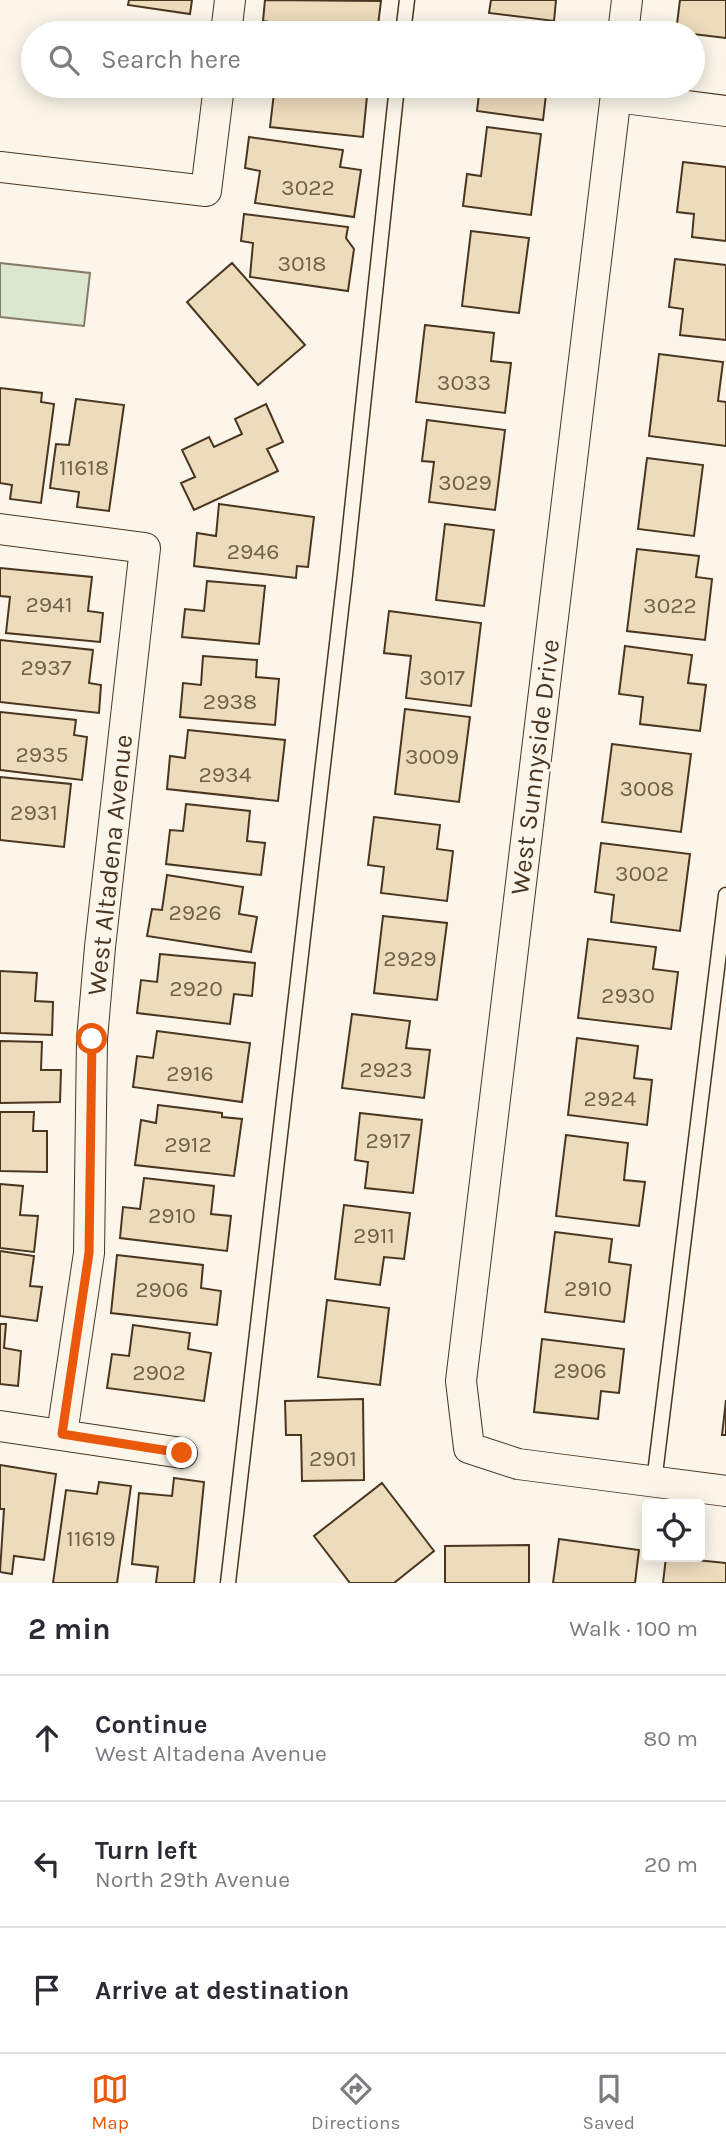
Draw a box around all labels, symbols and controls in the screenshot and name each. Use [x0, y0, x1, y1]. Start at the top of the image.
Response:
search box [21, 21, 705, 98]
icon: search [45, 41, 83, 79]
text: Search here [101, 44, 241, 75]
house number: 3022 [281, 174, 335, 201]
house number: 3018 [278, 250, 326, 277]
house number: 3033 [437, 369, 491, 396]
house number: 11618 [59, 454, 109, 481]
house number: 3029 [438, 469, 492, 496]
house number: 2946 [227, 538, 279, 565]
house number: 2941 [25, 591, 73, 618]
house number: 3022 [643, 592, 697, 619]
street label: West Sunnyside Drive [504, 637, 566, 897]
house number: 2937 [20, 654, 72, 681]
house number: 3017 [419, 664, 465, 691]
house number: 2938 [203, 688, 257, 715]
street label: West Altadena Avenue [81, 733, 139, 997]
house number: 2935 [15, 741, 69, 768]
house number: 3009 [405, 743, 459, 770]
house number: 2934 [198, 761, 252, 788]
house number: 3008 [619, 775, 675, 802]
house number: 2931 [10, 799, 58, 826]
house number: 3002 [615, 860, 669, 887]
house number: 2926 [168, 899, 222, 926]
house number: 2929 [383, 945, 437, 972]
house number: 2920 [169, 975, 223, 1002]
house number: 2930 [601, 982, 655, 1009]
route start [76, 1023, 107, 1054]
house number: 2923 [359, 1056, 413, 1083]
house number: 2916 [166, 1060, 214, 1087]
house number: 2924 [584, 1085, 637, 1112]
house number: 2917 [365, 1127, 411, 1154]
house number: 2912 [164, 1131, 212, 1158]
house number: 2910 [148, 1202, 196, 1229]
house number: 2911 [353, 1222, 395, 1249]
house number: 2910 [564, 1275, 612, 1302]
house number: 2906 [135, 1276, 189, 1303]
house number: 2906 [553, 1357, 607, 1384]
house number: 2902 [132, 1359, 186, 1386]
route end [166, 1437, 197, 1468]
house number: 2901 [309, 1445, 357, 1472]
map controls [642, 1499, 705, 1562]
button: locate [642, 1499, 705, 1562]
house number: 11619 [66, 1525, 116, 1552]
text: 2 min [28, 1611, 111, 1647]
text: Walk · 100 m [569, 1615, 698, 1642]
text: Continue [95, 1709, 207, 1740]
icon: ahead [28, 1719, 66, 1757]
text: 80 m [643, 1725, 698, 1752]
text: West Altadena Avenue [95, 1740, 327, 1767]
text: Turn left [95, 1835, 197, 1866]
icon: left [28, 1845, 66, 1883]
text: 20 m [644, 1851, 698, 1878]
text: North 29th Avenue [95, 1866, 290, 1893]
icon: arrive [28, 1971, 66, 2009]
text: Arrive at destination [95, 1975, 349, 2006]
tab: Map [91, 2070, 129, 2134]
tab: Directions [311, 2070, 400, 2134]
tab: Saved [582, 2070, 635, 2134]

